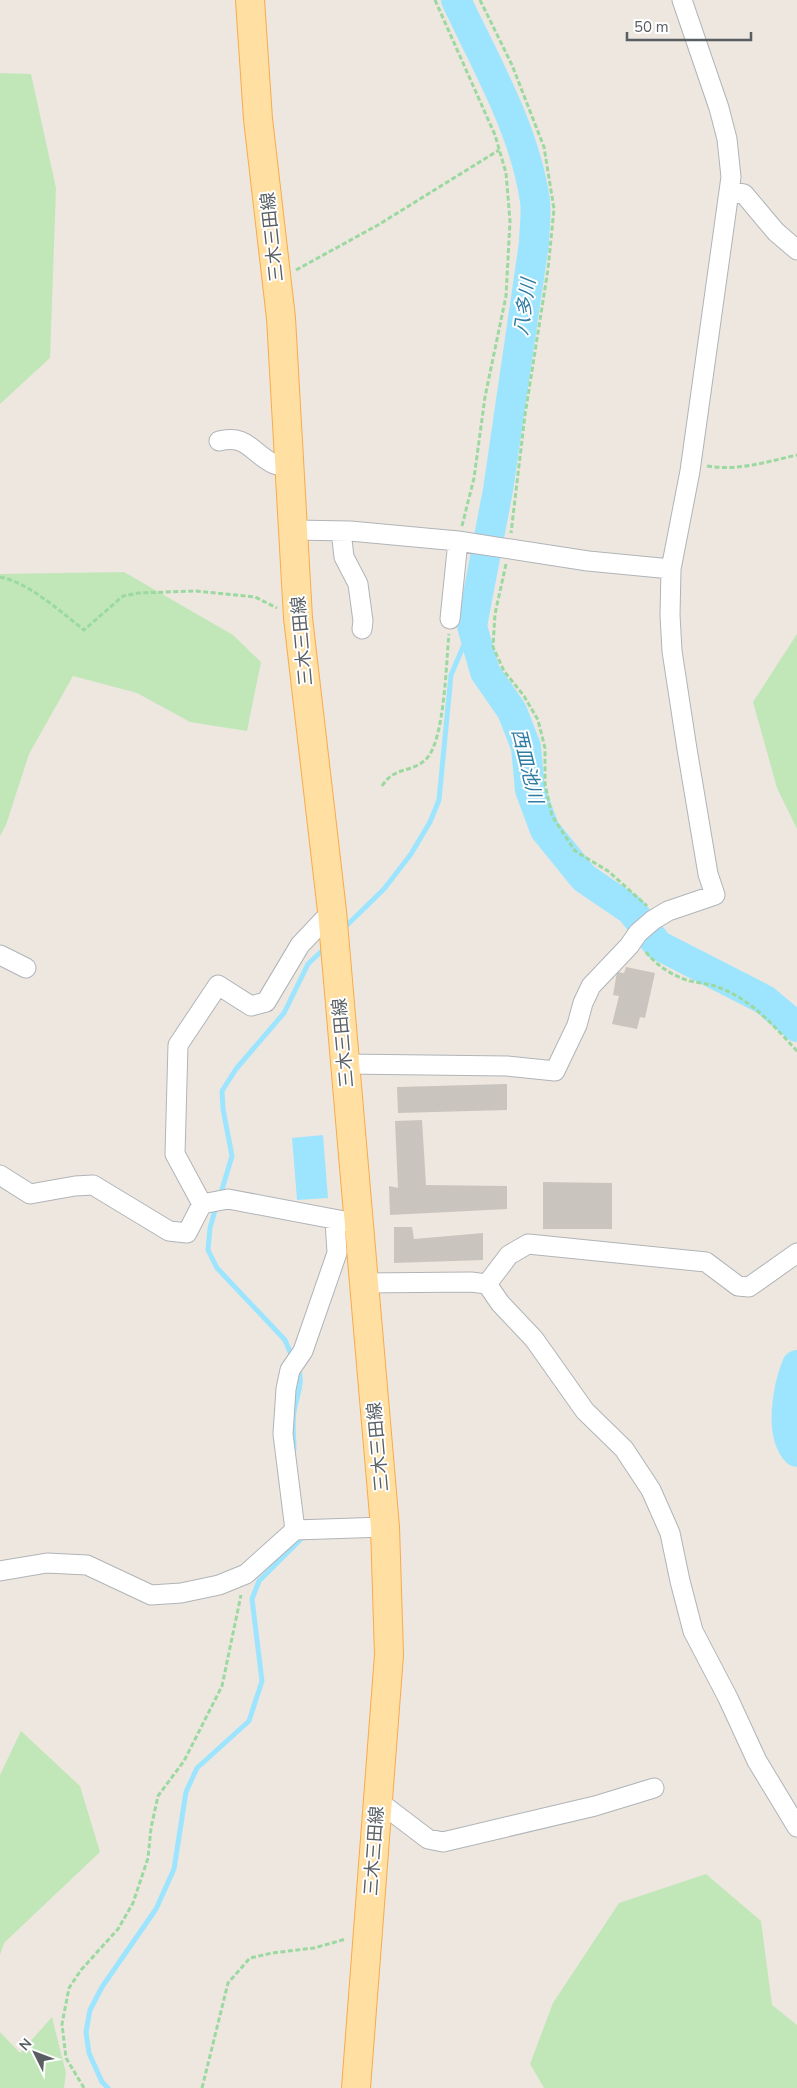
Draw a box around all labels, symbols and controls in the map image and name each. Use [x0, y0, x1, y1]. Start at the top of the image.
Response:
scale bar [627, 10, 751, 42]
text: 50 m [634, 17, 669, 37]
street label: 三木三田線 [255, 191, 289, 283]
water label: 八多川 [508, 275, 542, 337]
street label: 三木三田線 [286, 595, 318, 687]
water label: 西皿池川 [505, 726, 549, 808]
street label: 三木三田線 [327, 997, 359, 1089]
street label: 三木三田線 [362, 1401, 394, 1493]
street label: 三木三田線 [359, 1805, 389, 1897]
north arrow [10, 2028, 60, 2078]
text: N [15, 2034, 36, 2055]

